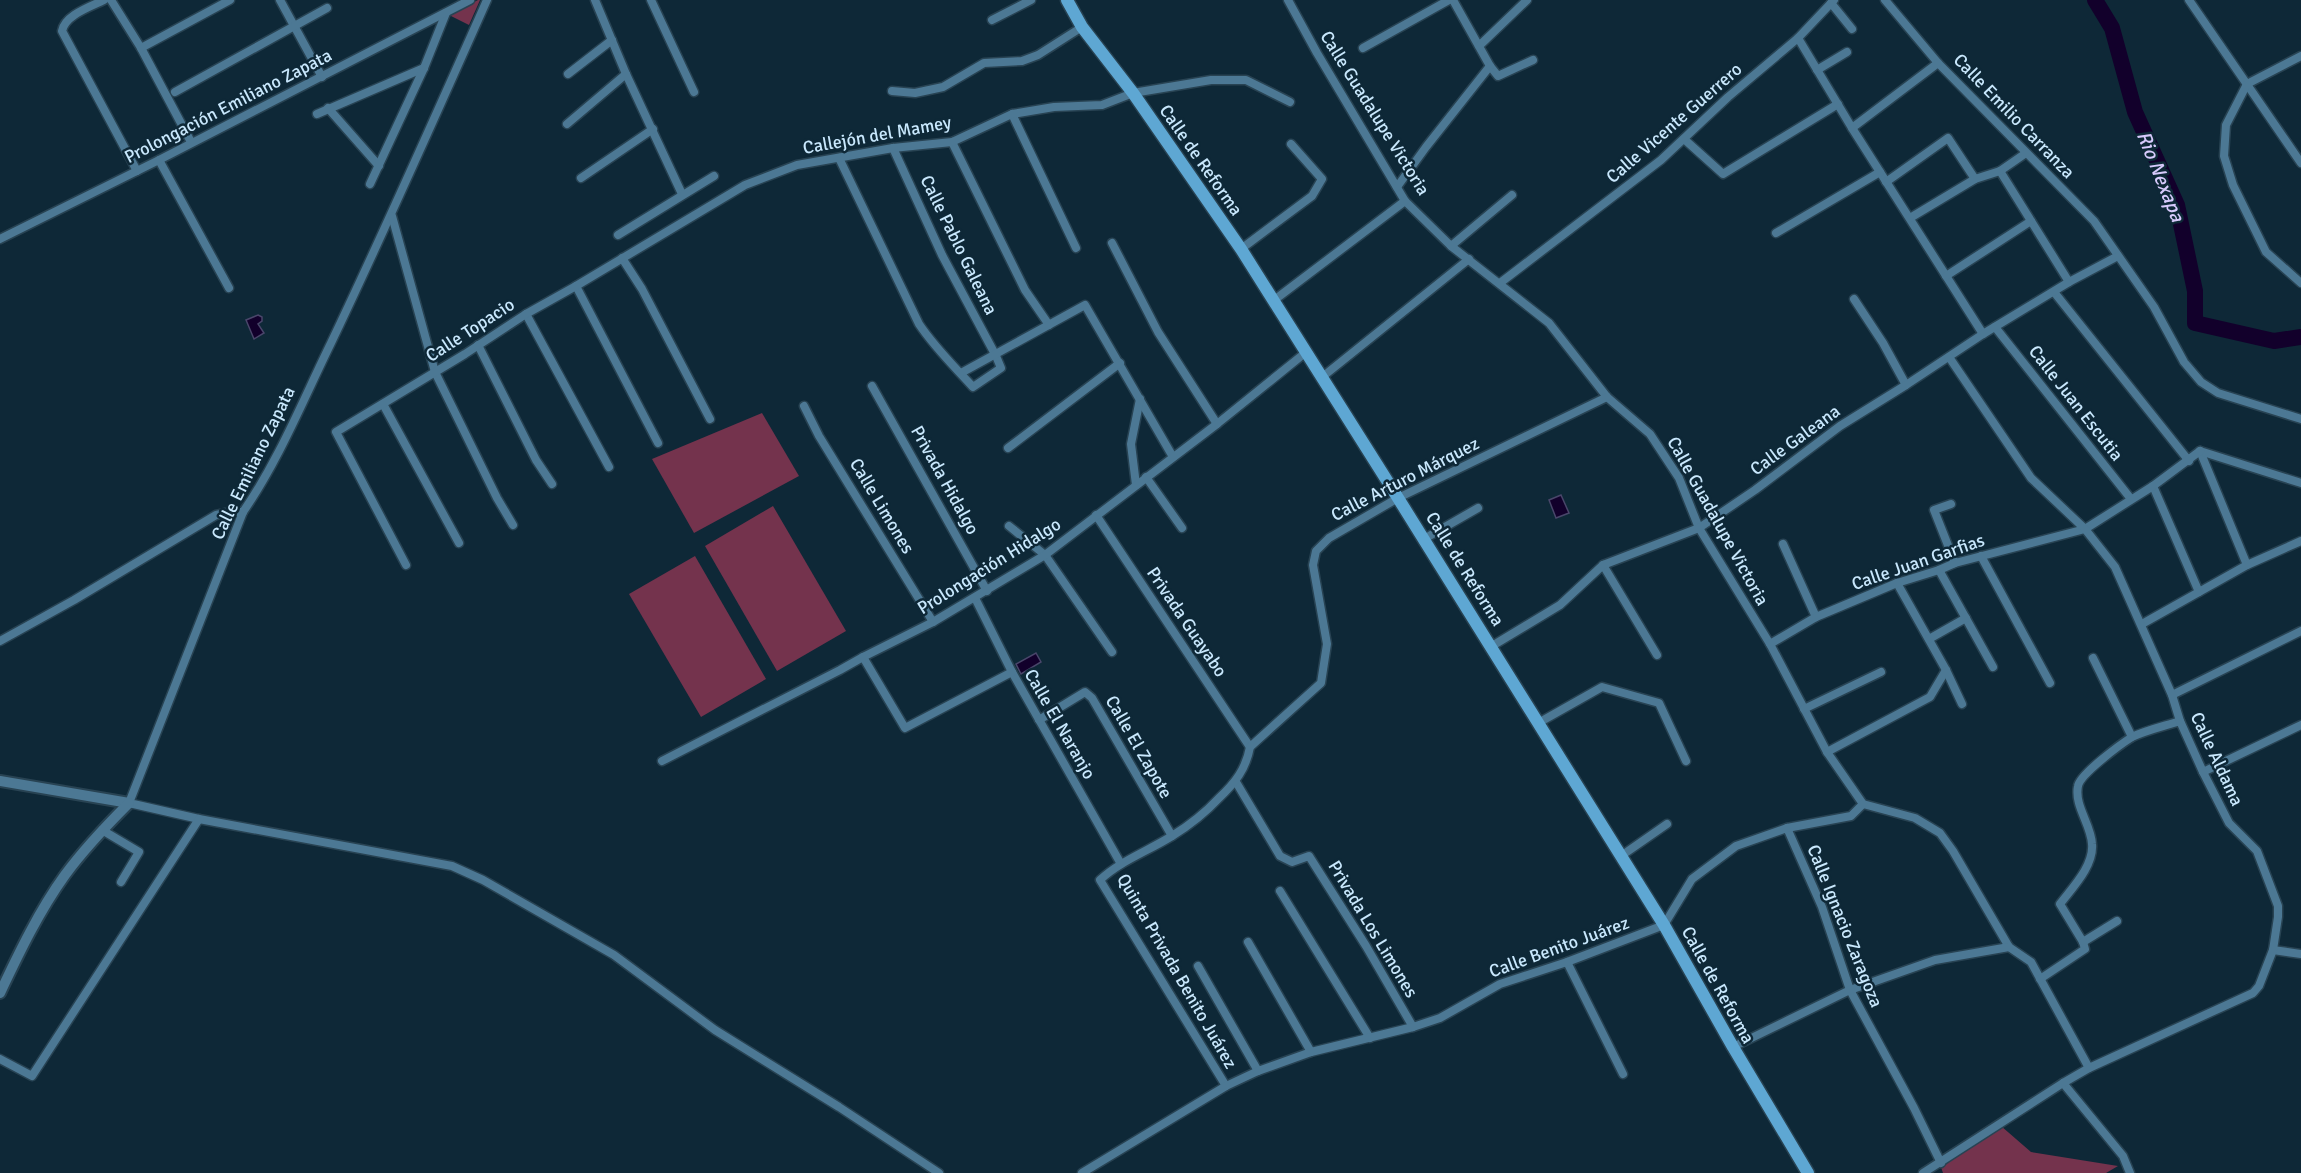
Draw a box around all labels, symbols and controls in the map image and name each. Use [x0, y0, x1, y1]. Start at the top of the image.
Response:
street label: Calle Guadalupe Victoria [1315, 27, 1435, 199]
street label: Prolongación Emiliano Zapata [121, 44, 335, 168]
street label: Calle Emilio Carranza [1949, 49, 2079, 183]
street label: Calle Vicente Guerrero [1602, 58, 1746, 188]
street label: Calle de Reforma [1155, 100, 1247, 220]
street label: Callejón del Mamey [801, 111, 953, 159]
water label: Rio Nexapa [2131, 127, 2190, 226]
street label: Calle Pablo Galeana [916, 172, 1002, 318]
street label: Calle Topacio [422, 293, 518, 367]
street label: Calle Juan Escutia [2024, 341, 2128, 465]
street label: Calle Emiliano Zapata [206, 383, 300, 543]
street label: Calle Galeana [1746, 400, 1844, 480]
street label: Privada Hidalgo [906, 422, 984, 538]
street label: Calle Arturo Márquez [1327, 432, 1483, 526]
street label: Calle Guadalupe Victoria [1662, 433, 1774, 609]
street label: Calle Limones [845, 454, 919, 558]
street label: Calle de Reforma [1421, 508, 1509, 630]
street label: Prolongación Hidalgo [913, 513, 1065, 619]
street label: Calle Juan Garfias [1849, 529, 1987, 595]
street label: Privada Guayabo [1142, 563, 1232, 681]
street label: Calle El Naranjo [1020, 665, 1100, 783]
street label: Calle El Zapote [1101, 692, 1177, 802]
street label: Calle Aldama [2186, 708, 2248, 810]
street label: Calle Ignacio Zaragoza [1802, 841, 1888, 1011]
street label: Privada Los Limones [1323, 857, 1423, 1002]
street label: Quinta Privada Benito Juárez [1112, 870, 1242, 1072]
street label: Calle Benito Juárez [1486, 911, 1632, 983]
street label: Calle de Reforma [1677, 923, 1759, 1047]

